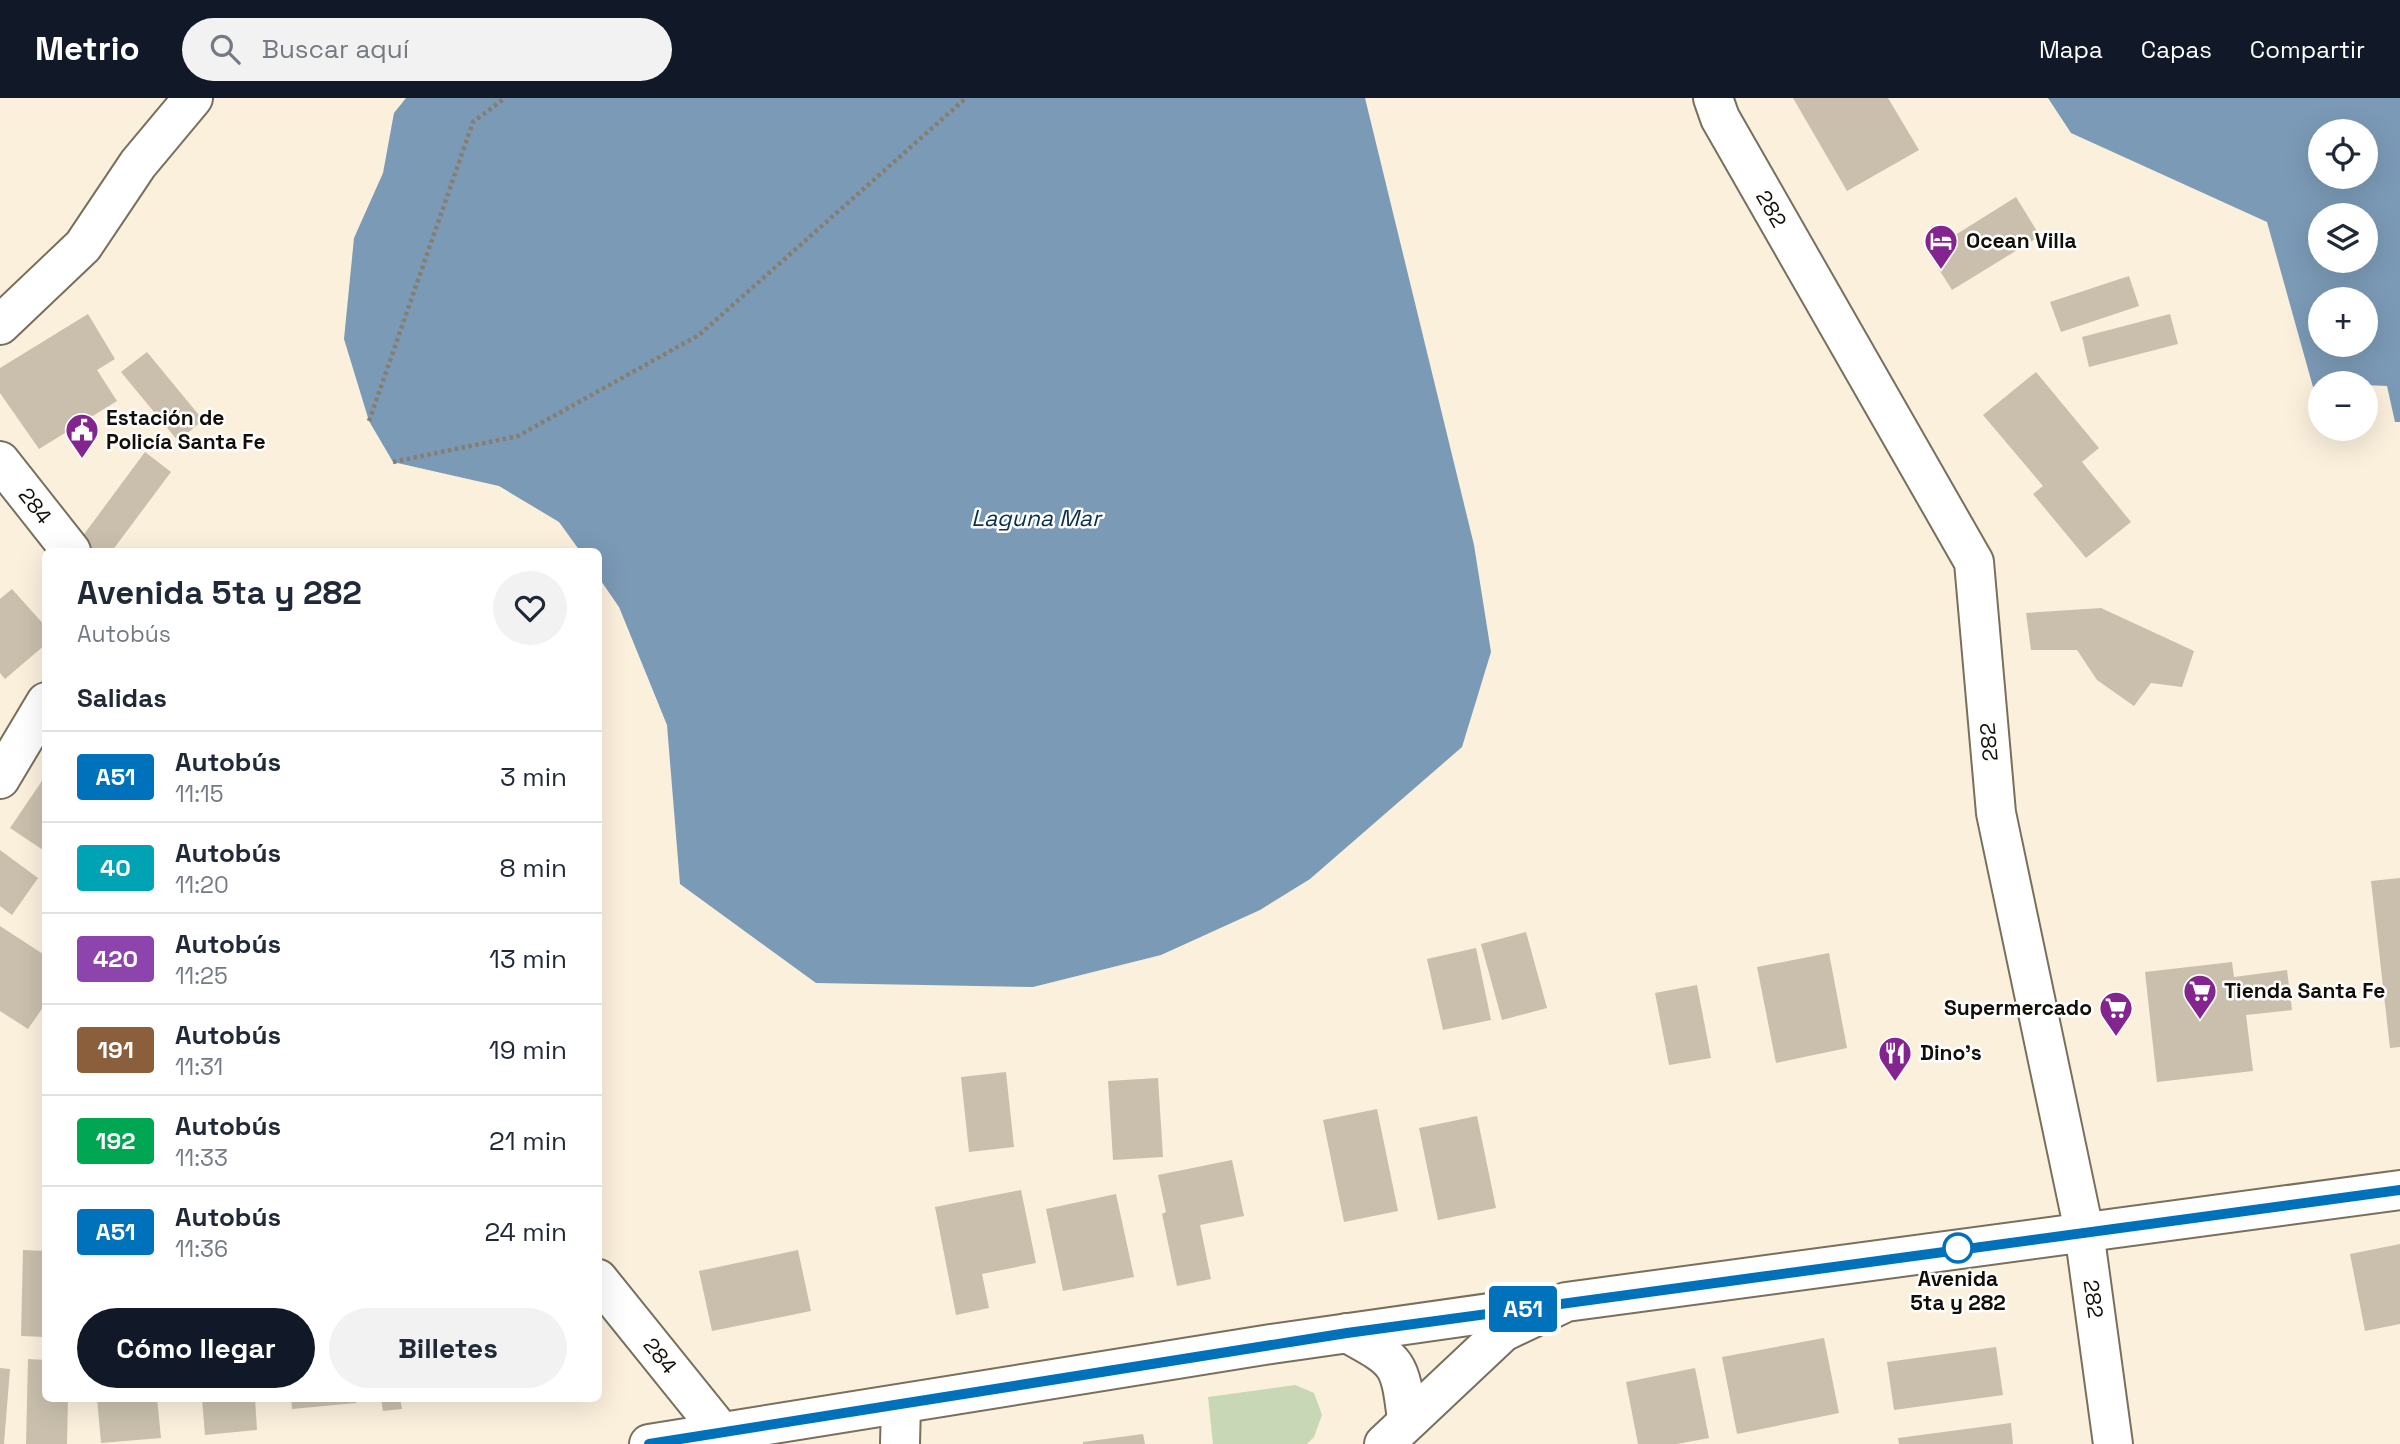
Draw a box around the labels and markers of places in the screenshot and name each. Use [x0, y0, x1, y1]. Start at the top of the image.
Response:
hotel icon: Ocean Villa [1922, 222, 1960, 271]
place label: Ocean Villa [1966, 227, 2077, 254]
place label: Estación de Policía Santa Fe [106, 404, 266, 455]
public building icon: Estación de Policía Santa Fe [63, 411, 101, 460]
supermarket icon: Tienda Santa Fe [2181, 972, 2219, 1021]
place label: Tienda Santa Fe [2224, 977, 2385, 1004]
supermarket icon: Supermercado [2097, 989, 2135, 1038]
place label: Supermercado [1944, 994, 2092, 1021]
restaurant icon: Dino's [1876, 1034, 1914, 1083]
place label: Dino's [1920, 1039, 1982, 1066]
marker: Avenida 5ta y 282 [1943, 1233, 1973, 1263]
place label: Avenida 5ta y 282 [1910, 1265, 2006, 1316]

